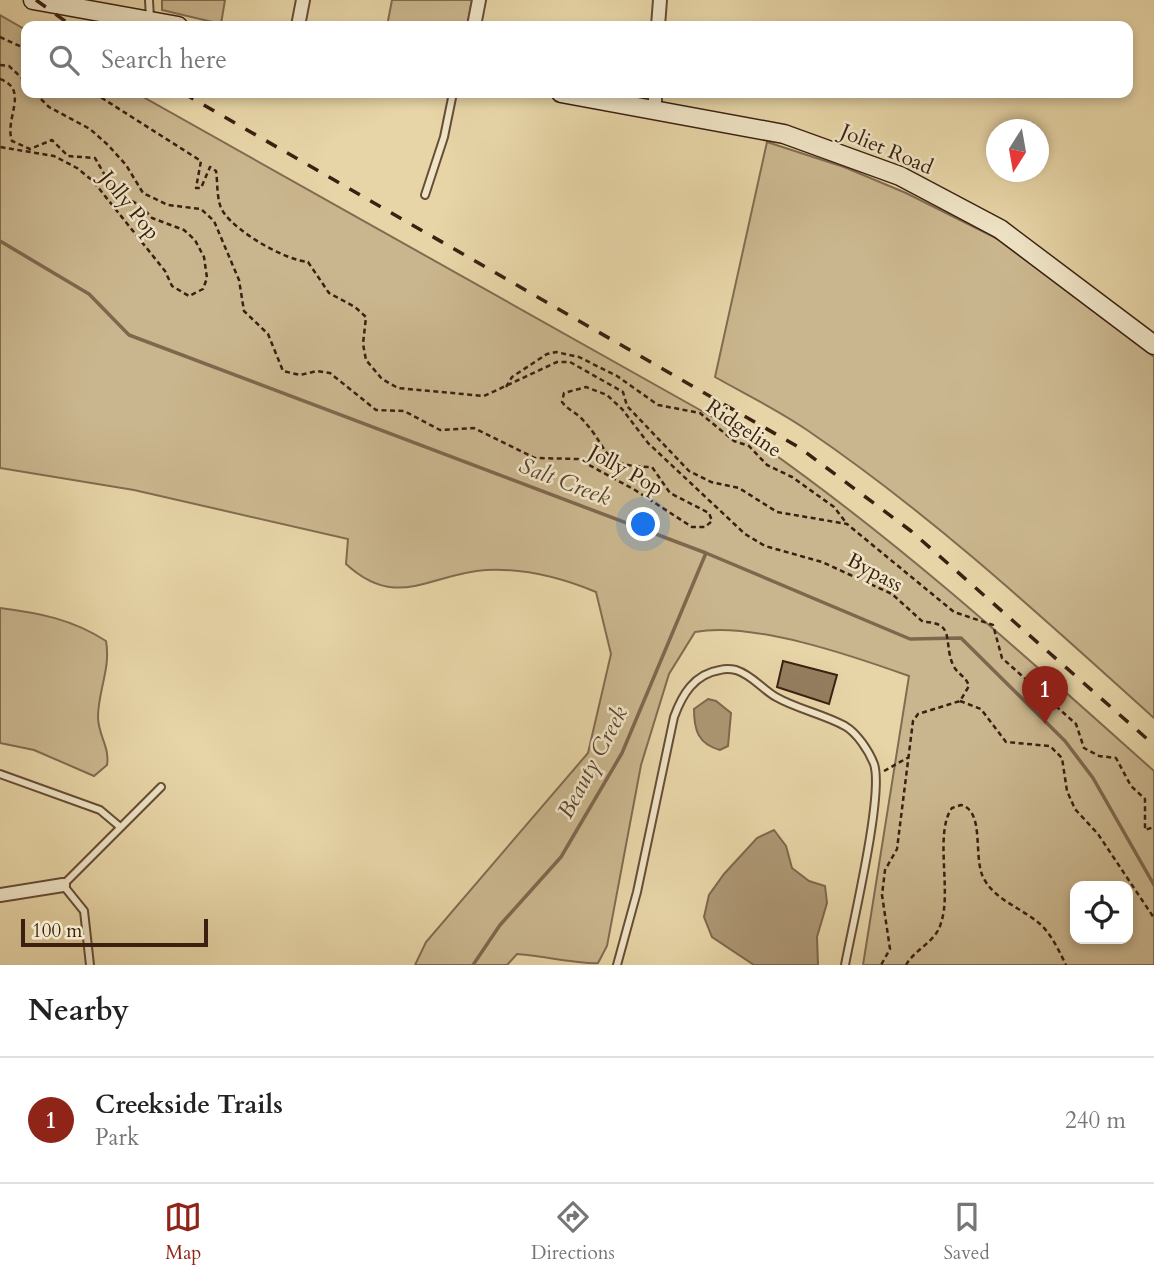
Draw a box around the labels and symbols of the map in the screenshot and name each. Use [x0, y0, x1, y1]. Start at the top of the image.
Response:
street label: Joliet Road [833, 116, 937, 182]
north arrow [986, 119, 1049, 182]
street label: Jolly Pop [91, 162, 166, 246]
street label: Ridgeline [700, 392, 787, 464]
street label: Jolly Pop [581, 437, 668, 503]
water label: Salt Creek [515, 450, 616, 513]
your location [626, 507, 660, 541]
street label: Bypass [842, 546, 908, 599]
pin: 1 [1022, 666, 1068, 724]
water label: Beauty Creek [550, 700, 635, 824]
scale bar [21, 916, 208, 948]

